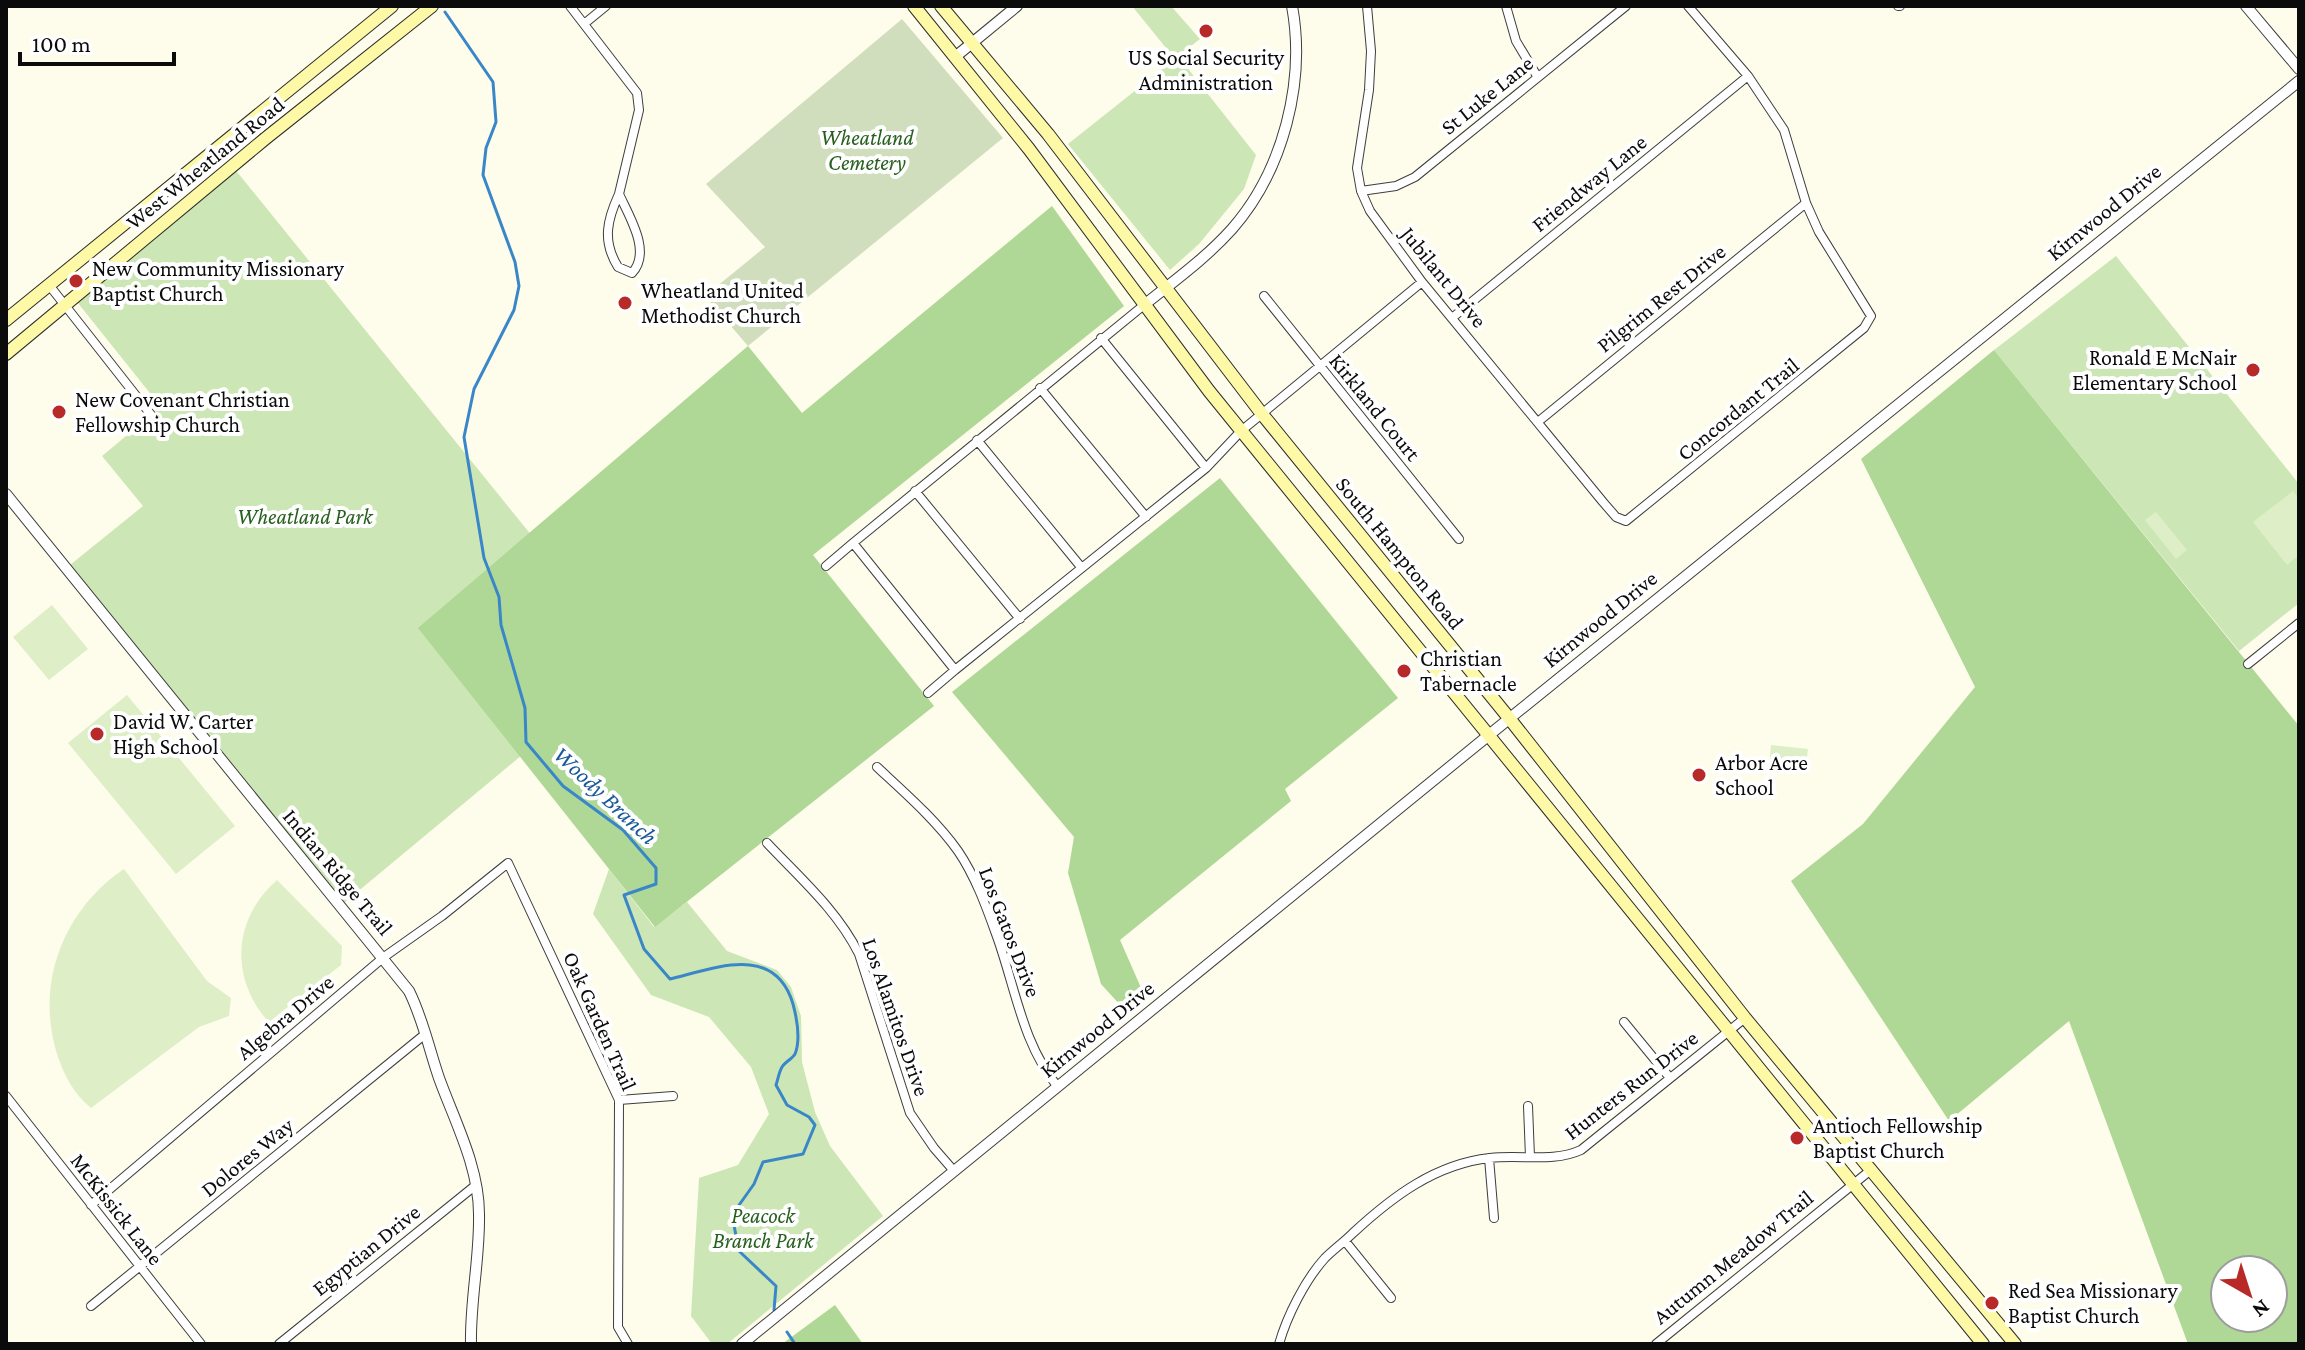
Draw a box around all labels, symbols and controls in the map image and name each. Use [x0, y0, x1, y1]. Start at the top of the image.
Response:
scale bar [20, 16, 174, 66]
marker: US Social Security Administration [1197, 22, 1215, 40]
text: 100 m [32, 30, 91, 57]
place label: US Social Security Administration [1128, 45, 1285, 95]
street label: St Luke Lane [1436, 50, 1538, 140]
street label: West Wheatland Road [121, 91, 289, 234]
park label: Wheatland Cemetery [820, 125, 914, 175]
street label: Friendway Lane [1527, 129, 1651, 237]
street label: Kirnwood Drive [2042, 158, 2166, 266]
street label: Jubilant Drive [1395, 220, 1492, 332]
street label: Pilgrim Rest Drive [1592, 239, 1730, 357]
place label: New Community Missionary Baptist Church [92, 256, 345, 306]
marker: New Community Missionary Baptist Church [67, 272, 85, 290]
place label: Wheatland United Methodist Church [641, 278, 804, 328]
marker: Wheatland United Methodist Church [616, 294, 634, 312]
place label: Ronald E McNair Elementary School [2072, 345, 2237, 395]
street label: Kirkland Court [1324, 348, 1426, 466]
street label: Concordant Trail [1672, 352, 1804, 466]
marker: Ronald E McNair Elementary School [2244, 361, 2262, 379]
place label: New Covenant Christian Fellowship Church [75, 387, 290, 437]
marker: New Covenant Christian Fellowship Church [50, 403, 68, 421]
street label: South Hampton Road [1331, 472, 1469, 634]
park label: Wheatland Park [237, 504, 374, 529]
street label: Kirnwood Drive [1538, 565, 1662, 673]
place label: Christian Tabernacle [1420, 646, 1517, 696]
marker: Christian Tabernacle [1395, 662, 1413, 680]
place label: David W. Carter High School [113, 709, 254, 759]
marker: David W. Carter High School [88, 725, 106, 743]
water label: Woody Branch [549, 740, 663, 850]
place label: Arbor Acre School [1715, 750, 1808, 800]
marker: Arbor Acre School [1690, 766, 1708, 784]
street label: Indian Ridge Trail [278, 804, 398, 940]
street label: Los Gatos Drive [974, 863, 1046, 1001]
street label: Los Alamitos Drive [857, 935, 935, 1099]
street label: Oak Garden Trail [558, 948, 642, 1094]
street label: Algebra Drive [231, 969, 339, 1065]
street label: Kirnwood Drive [1035, 975, 1159, 1083]
street label: Hunters Run Drive [1559, 1025, 1703, 1145]
street label: Dolores Way [196, 1112, 299, 1202]
place label: Antioch Fellowship Baptist Church [1813, 1113, 1982, 1163]
marker: Antioch Fellowship Baptist Church [1788, 1129, 1806, 1147]
street label: McKissick Lane [66, 1148, 168, 1270]
street label: Autumn Meadow Trail [1648, 1185, 1818, 1329]
street label: Egyptian Drive [307, 1199, 425, 1301]
park label: Peacock Branch Park [712, 1203, 815, 1253]
north arrow [2209, 1254, 2289, 1334]
place label: Red Sea Missionary Baptist Church [2008, 1278, 2178, 1328]
marker: Red Sea Missionary Baptist Church [1983, 1294, 2001, 1312]
text: N [2248, 1295, 2275, 1324]

